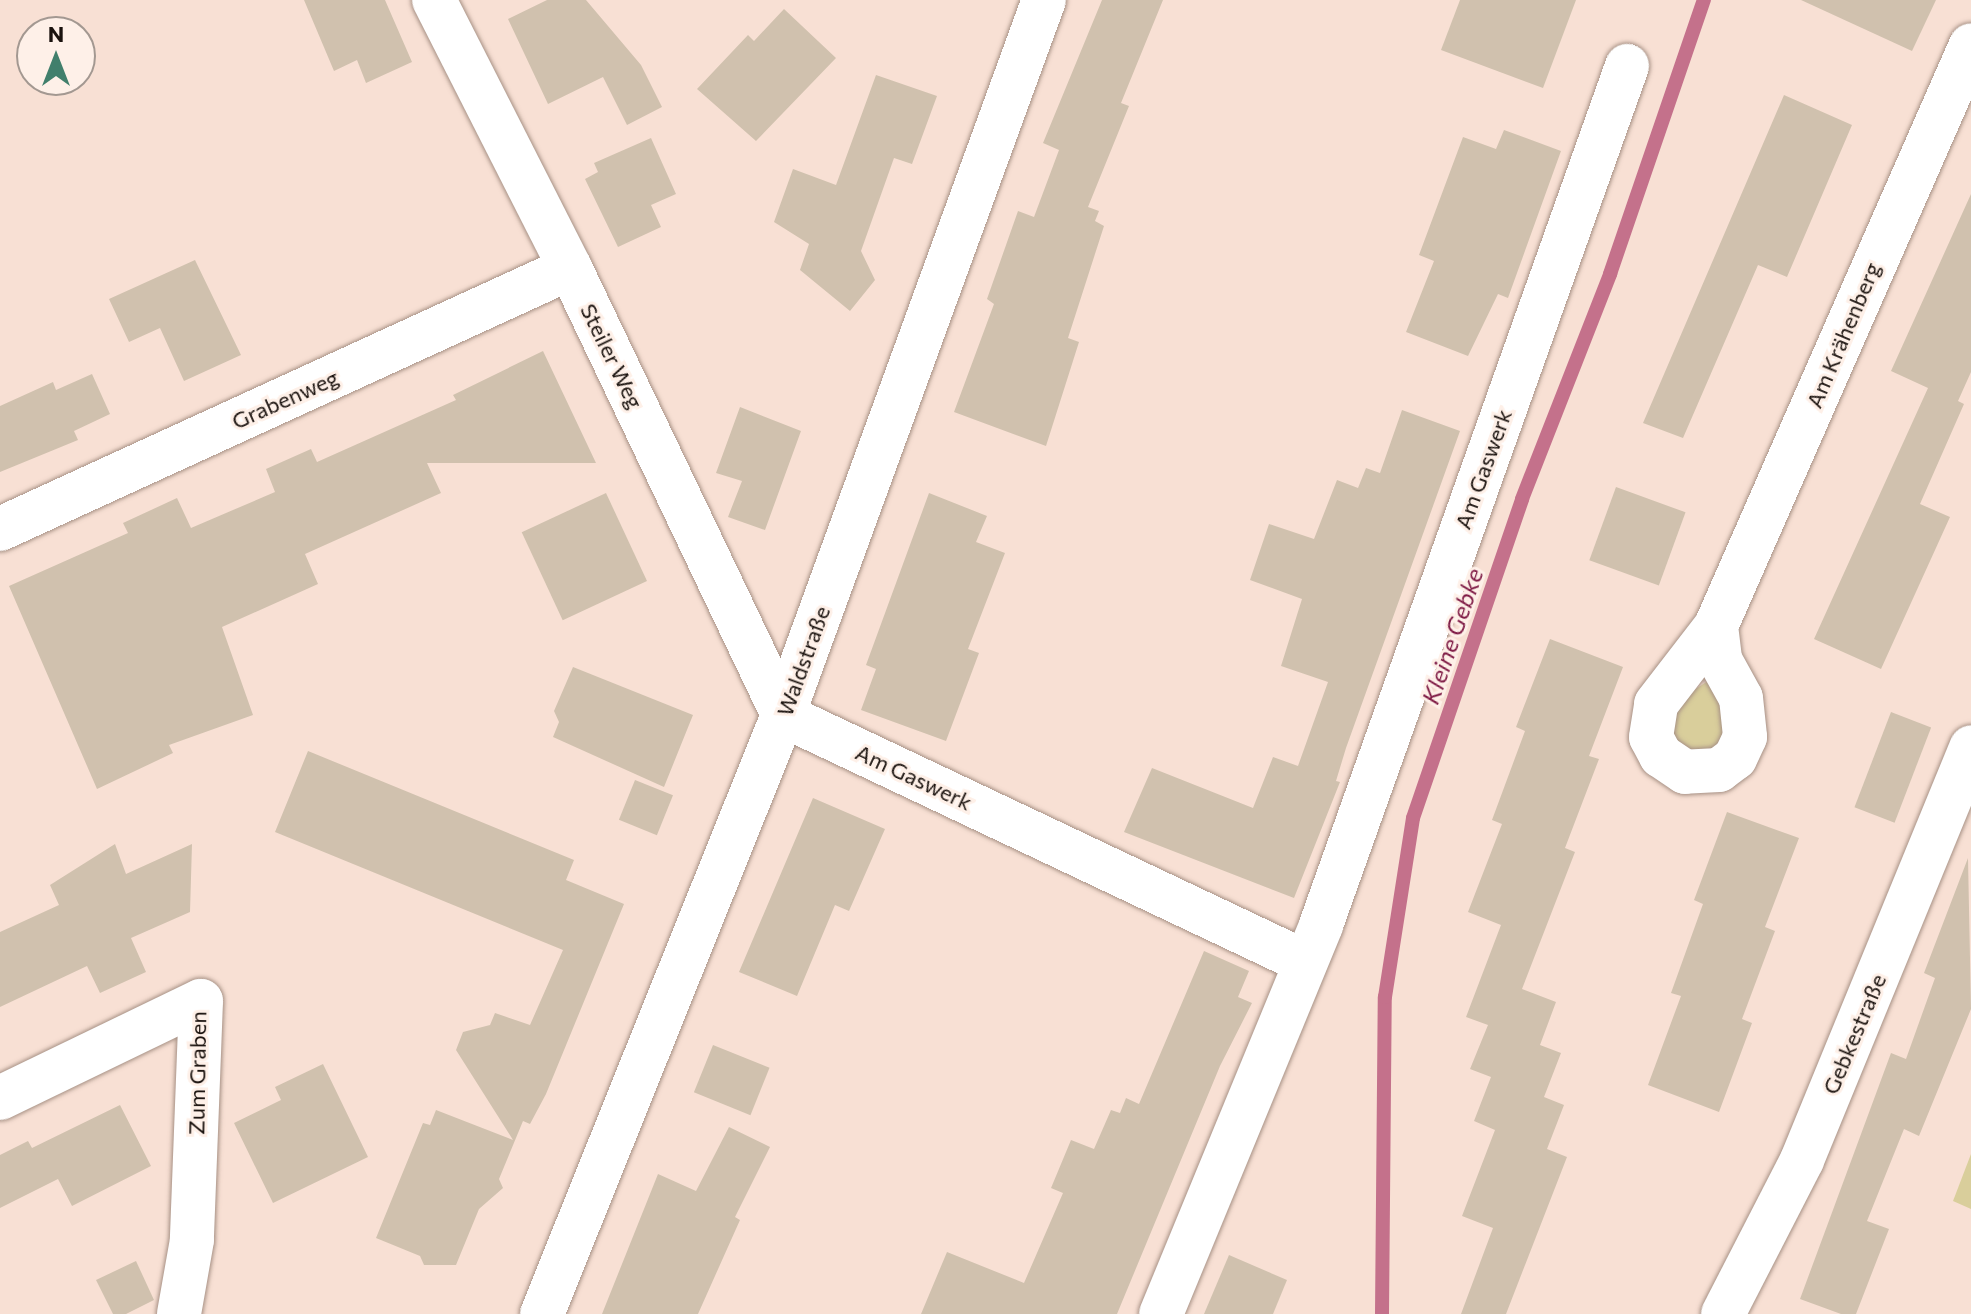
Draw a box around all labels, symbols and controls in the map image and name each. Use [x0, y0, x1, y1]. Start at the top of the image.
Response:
north arrow [16, 16, 96, 96]
text: N [48, 20, 64, 47]
street label: Am Krähenberg [1800, 258, 1886, 412]
street label: Steiler Weg [575, 299, 649, 413]
street label: Grabenweg [228, 364, 342, 434]
street label: Am Gaswerk [1449, 405, 1517, 533]
water label: Kleine Gebke [1415, 564, 1489, 708]
street label: Waldstraße [771, 602, 835, 720]
street label: Am Gaswerk [852, 739, 976, 815]
street label: Gebkestraße [1817, 970, 1891, 1098]
street label: Zum Graben [183, 1011, 211, 1135]

